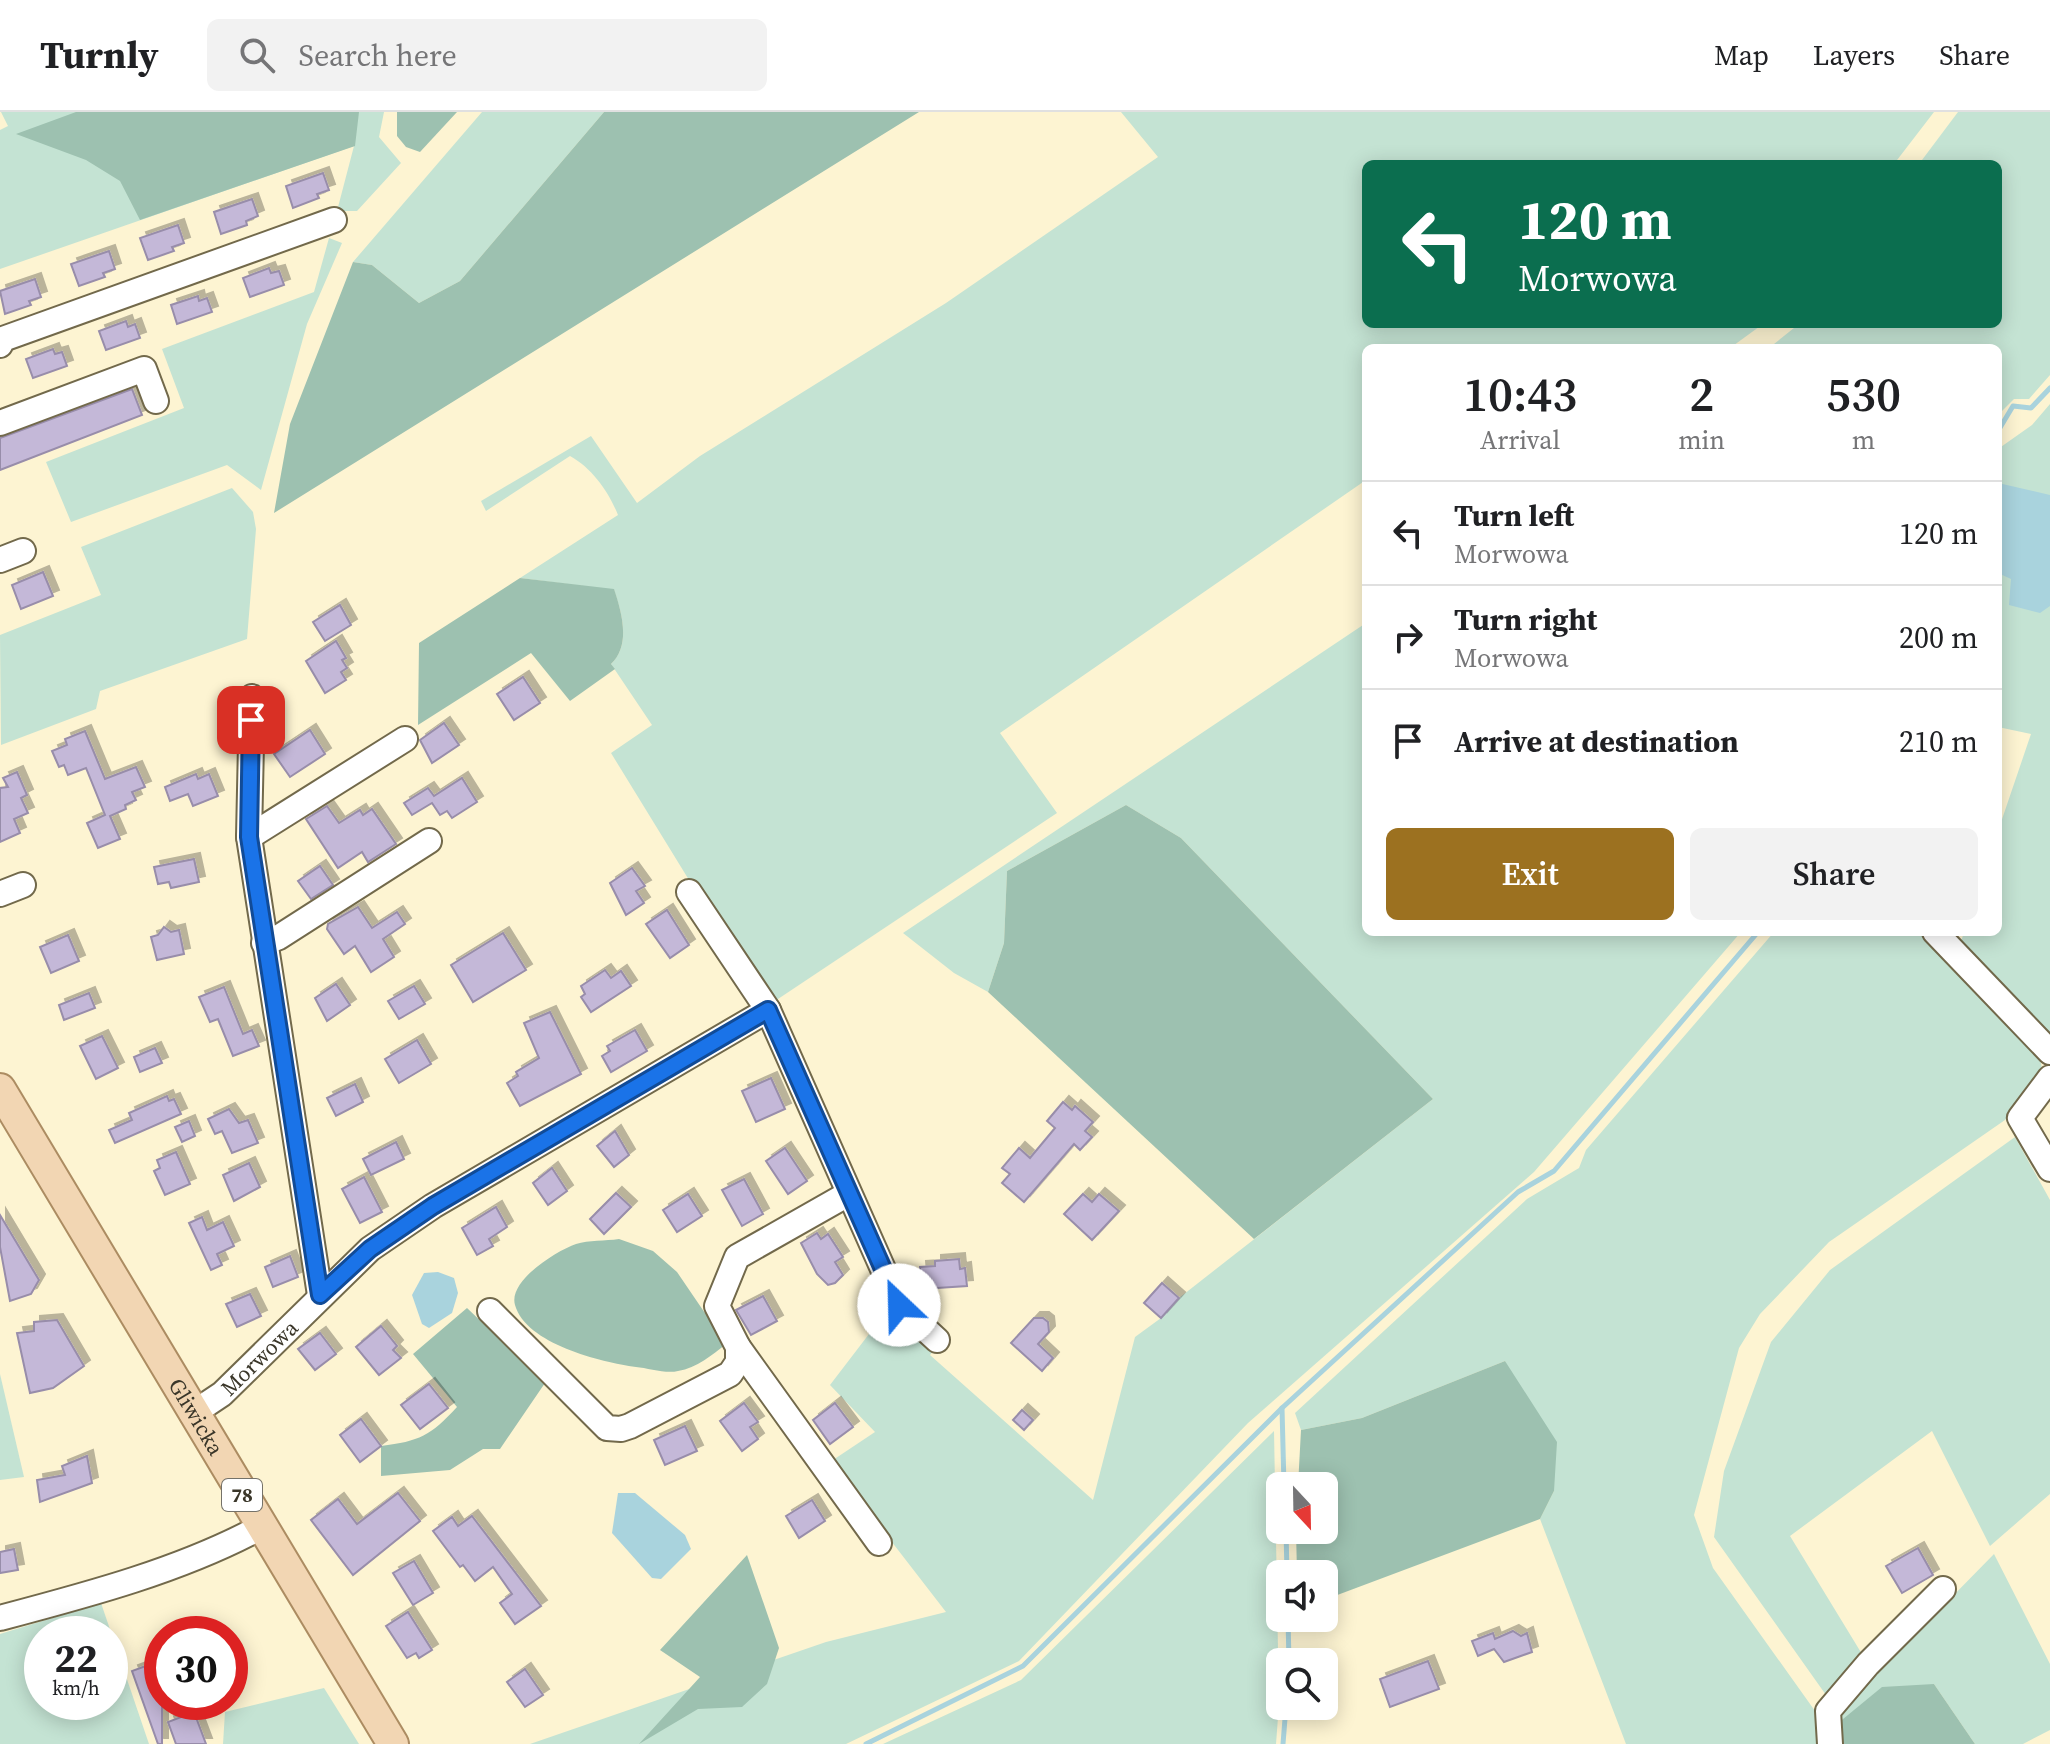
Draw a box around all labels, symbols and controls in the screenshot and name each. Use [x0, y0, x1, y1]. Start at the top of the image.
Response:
search box [207, 19, 767, 91]
text: Turnly [40, 29, 159, 81]
icon: search [235, 33, 279, 77]
text: Search here [299, 35, 457, 76]
text: Map [1714, 36, 1769, 74]
text: Layers [1813, 36, 1895, 74]
text: Share [1939, 36, 2010, 74]
text: 120 m [1518, 181, 1672, 258]
icon: left [1386, 192, 1490, 296]
text: Morwowa [1518, 254, 1677, 303]
text: 10:43 [1463, 361, 1577, 427]
text: 2 [1689, 361, 1714, 427]
text: 530 [1826, 361, 1901, 427]
text: Arrival [1480, 422, 1560, 458]
text: min [1678, 422, 1725, 458]
text: m [1852, 422, 1875, 458]
text: Turn left [1454, 495, 1574, 536]
icon: left [1386, 511, 1430, 555]
text: 120 m [1899, 513, 1978, 554]
text: Morwowa [1454, 536, 1569, 572]
text: Turn right [1454, 599, 1597, 640]
icon: right [1386, 615, 1430, 659]
text: 200 m [1899, 617, 1978, 658]
text: Morwowa [1454, 640, 1569, 676]
pin [217, 686, 285, 754]
icon: arrive [229, 698, 273, 742]
icon: arrive [1386, 719, 1430, 763]
text: Arrive at destination [1454, 721, 1739, 762]
text: 210 m [1899, 721, 1978, 762]
button: Exit [1386, 828, 1674, 920]
button: Share [1690, 828, 1978, 920]
position arrow [857, 1263, 941, 1347]
street label: Morwowa [214, 1312, 305, 1402]
street label: Gliwicka [162, 1372, 232, 1461]
north arrow [1266, 1472, 1338, 1544]
map controls [1266, 1472, 1338, 1720]
road number: 78 [222, 1479, 262, 1511]
button: sound [1266, 1560, 1338, 1632]
speed limit sign: 30 [144, 1616, 248, 1720]
text: 22 [54, 1631, 98, 1685]
button: search [1266, 1648, 1338, 1720]
text: km/h [52, 1674, 100, 1702]

